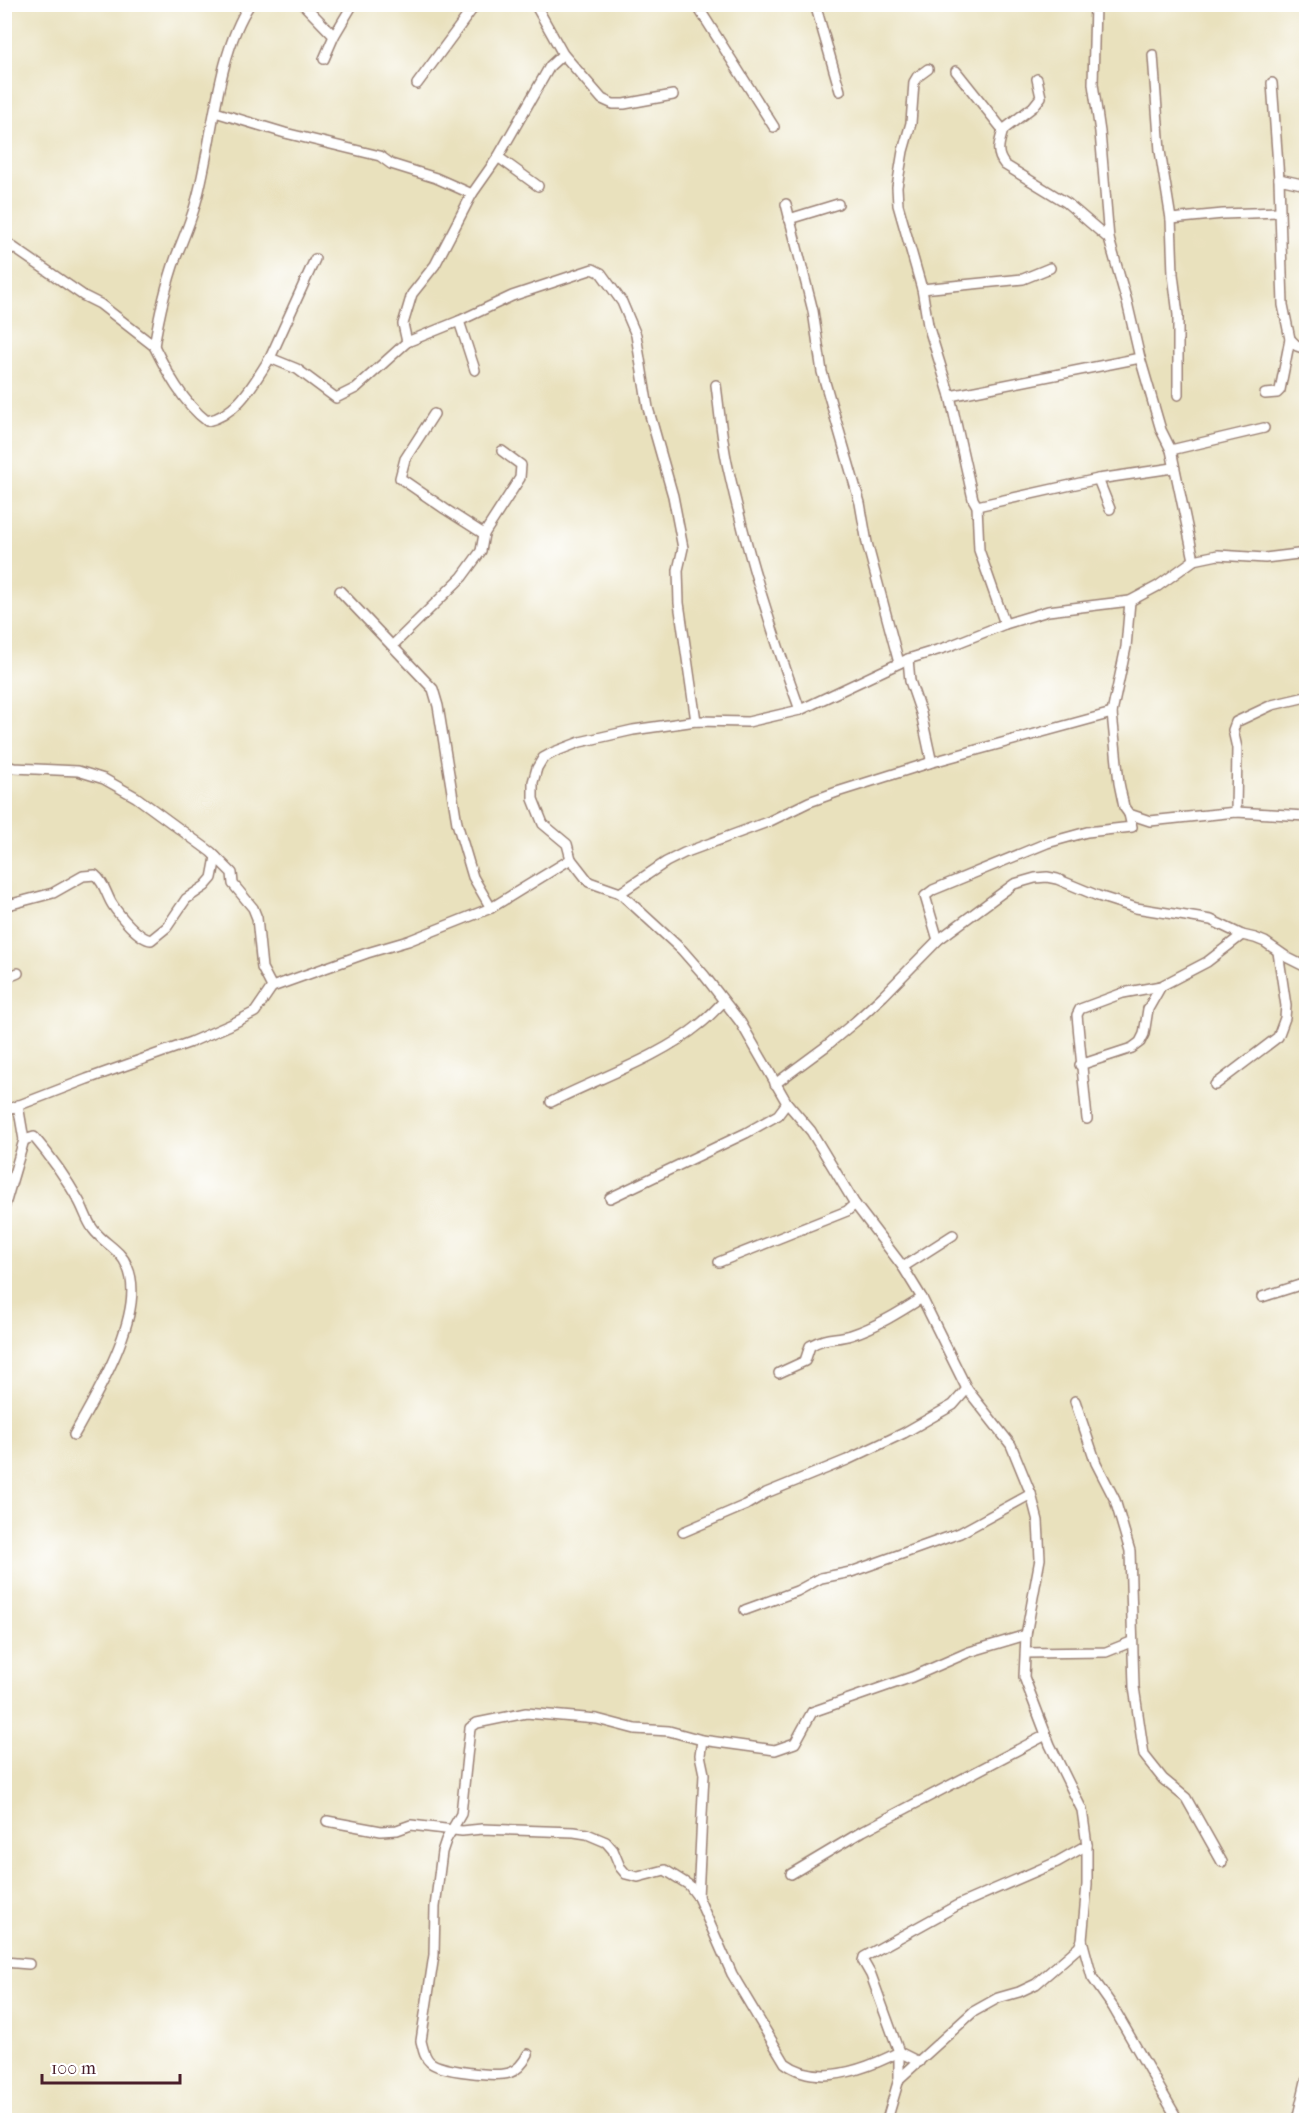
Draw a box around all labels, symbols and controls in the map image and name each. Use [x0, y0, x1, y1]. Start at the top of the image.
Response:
scale bar [42, 2047, 180, 2085]
text: 100 m [51, 2058, 96, 2079]

